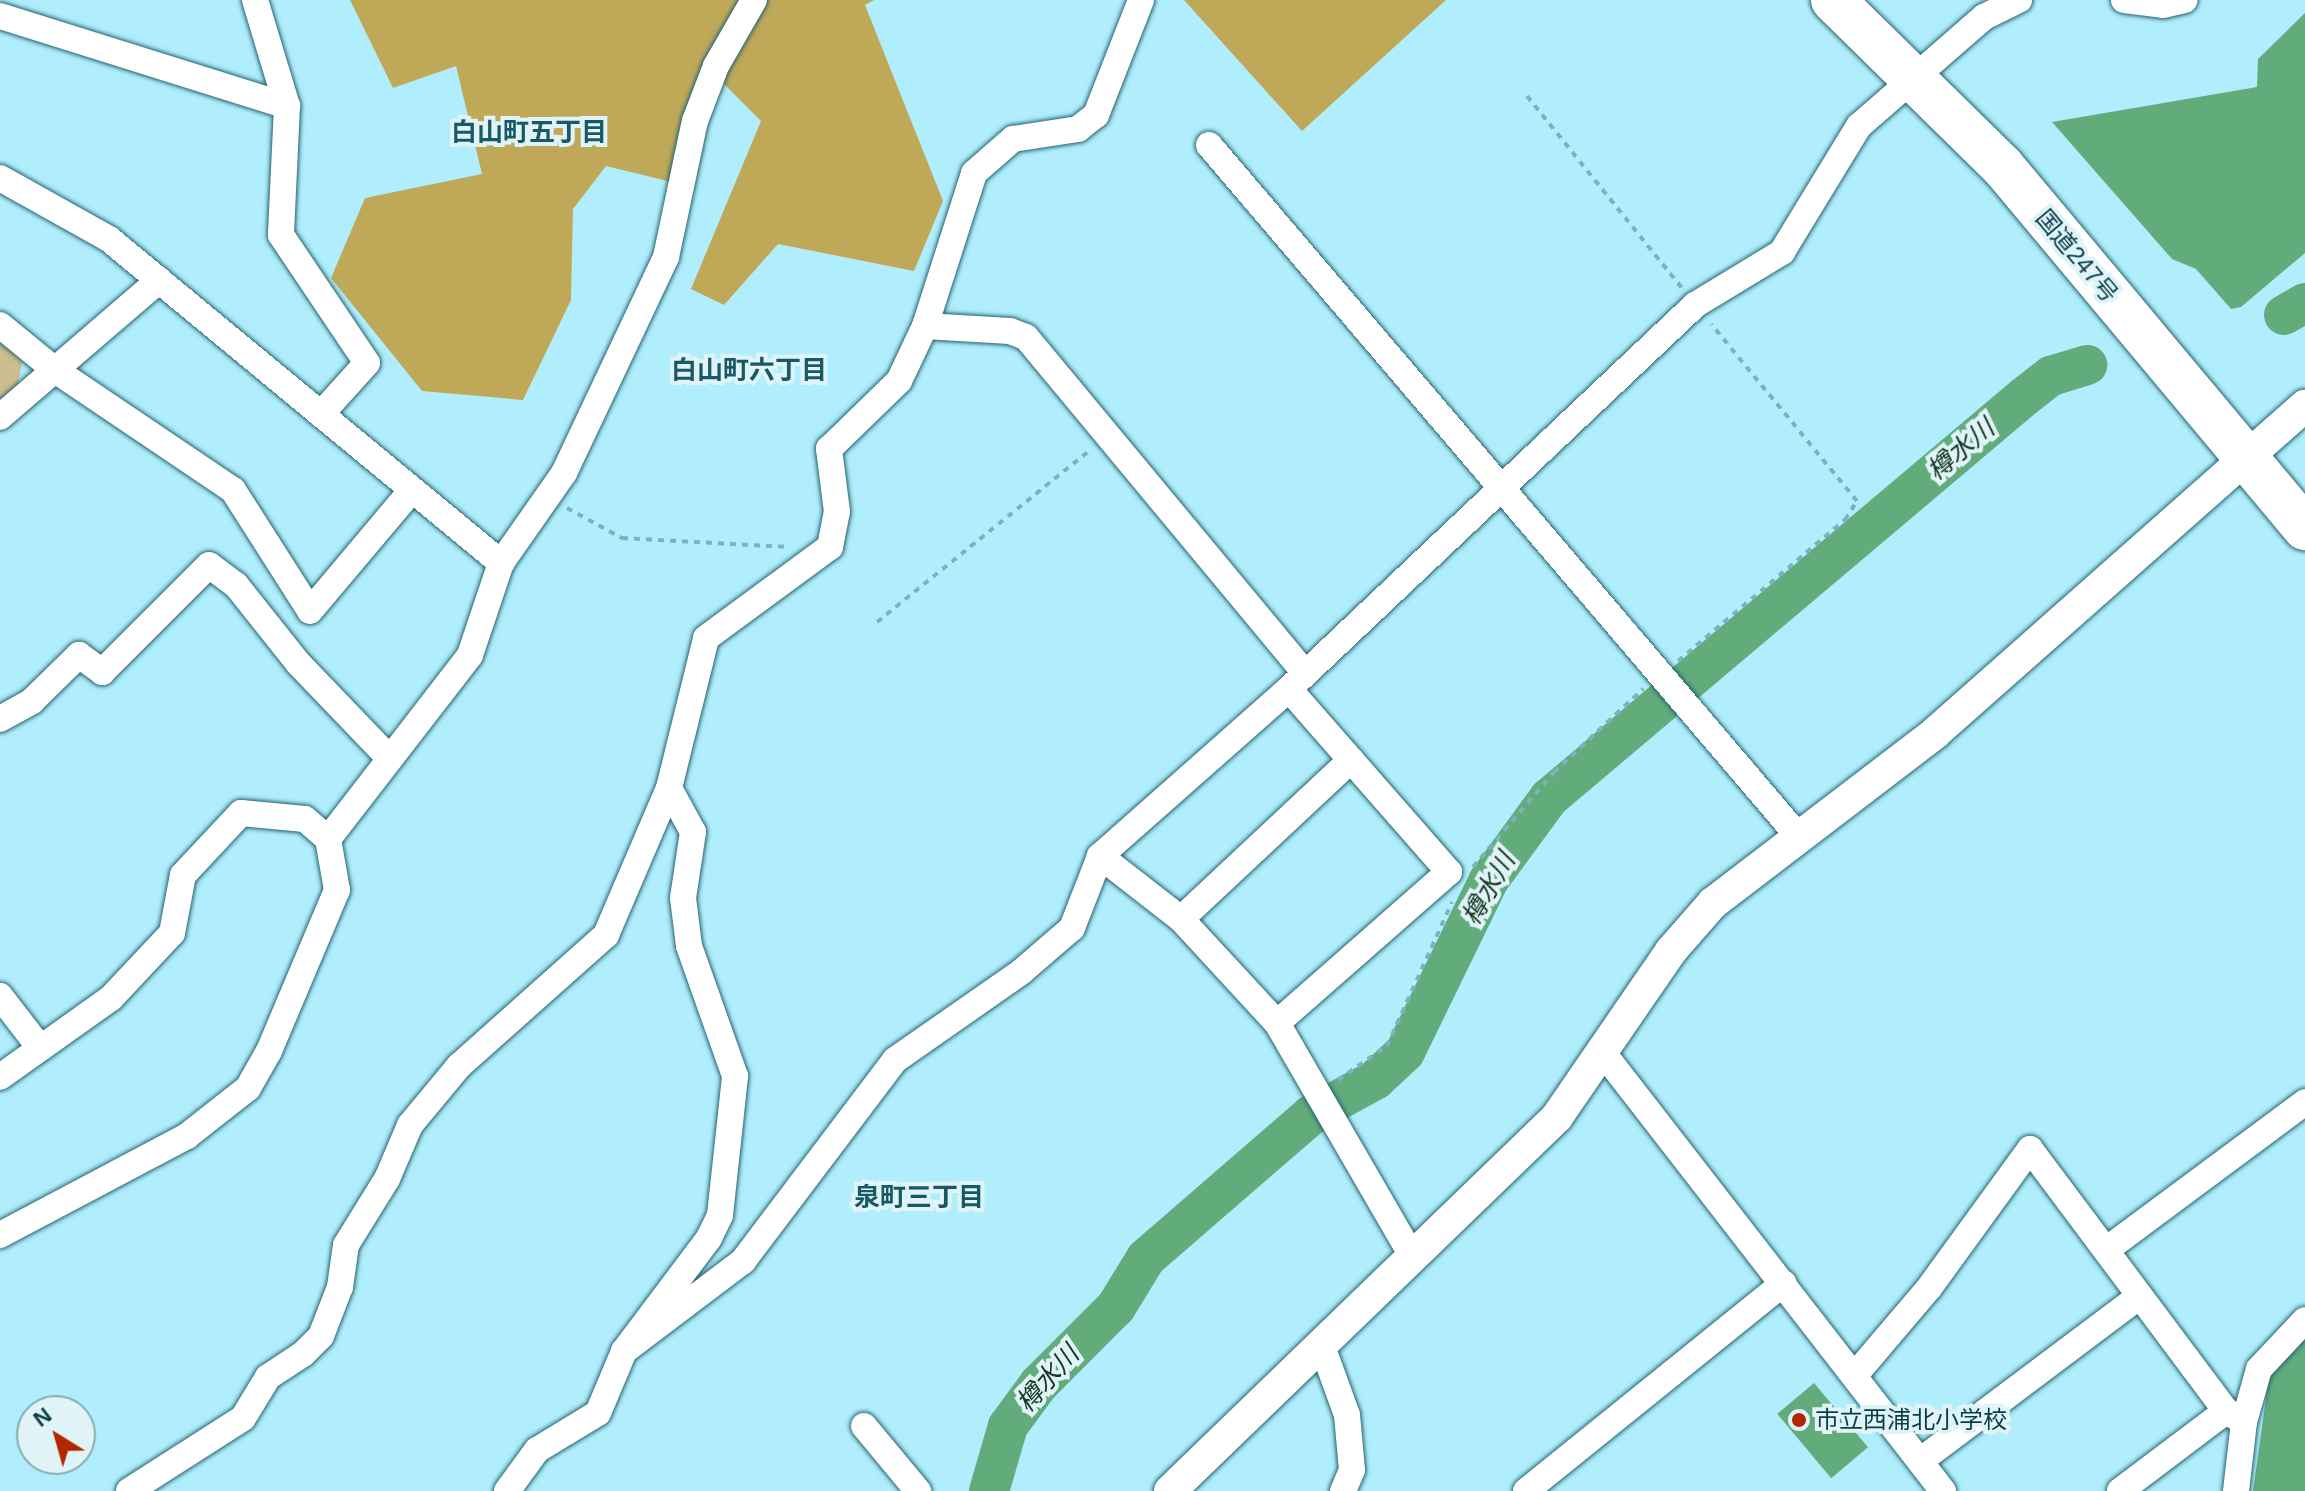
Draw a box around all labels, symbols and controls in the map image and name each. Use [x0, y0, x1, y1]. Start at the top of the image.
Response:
district label: 白山町五丁目 [451, 117, 607, 149]
street label: 国道247号 [2030, 204, 2124, 308]
district label: 白山町六丁目 [671, 355, 827, 387]
water label: 樽水川 [1921, 413, 2001, 487]
water label: 樽水川 [1456, 847, 1522, 931]
district label: 泉町三丁目 [854, 1182, 984, 1214]
water label: 樽水川 [1010, 1340, 1086, 1418]
north arrow [16, 1395, 96, 1475]
text: N [29, 1402, 56, 1432]
place label: 市立西浦北小学校 [1815, 1406, 2007, 1434]
marker: 市立西浦北小学校 [1790, 1411, 1808, 1429]

